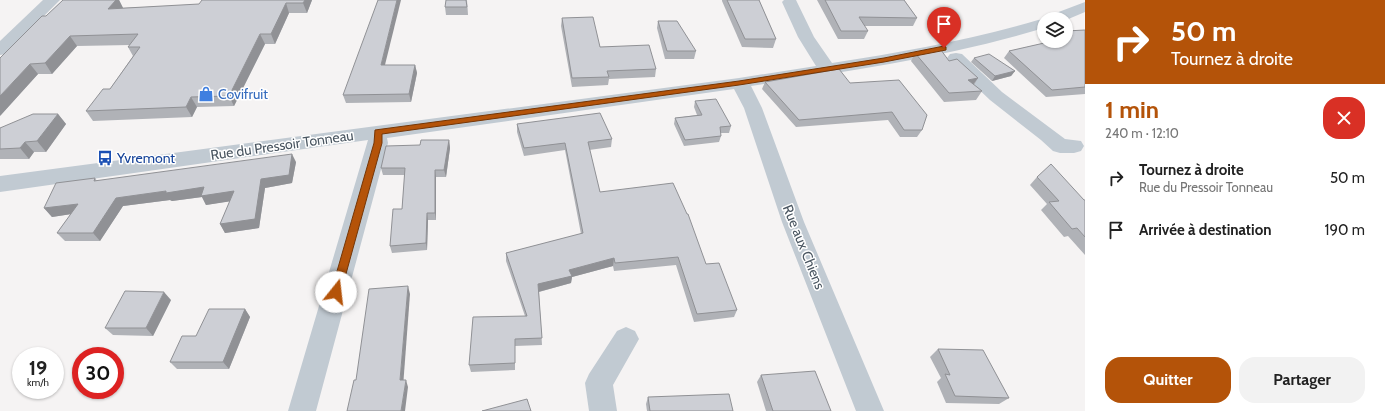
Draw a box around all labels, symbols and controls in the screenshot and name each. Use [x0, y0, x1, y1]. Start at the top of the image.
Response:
pin [927, 7.0, 961, 48]
map controls [1037, 12, 1073, 48]
button: layers [1037, 12, 1073, 48]
icon: arrive [933, 13, 955, 35]
text: 50 m [1171, 14, 1236, 48]
icon: right [1105, 16, 1157, 68]
text: Tournez à droite [1171, 48, 1293, 70]
shop icon: Covifruit [197, 85, 215, 103]
place label: Covifruit [218, 85, 268, 103]
text: 1 min [1105, 95, 1159, 124]
button: close [1323, 97, 1365, 139]
text: 240 m · 12:10 [1105, 125, 1179, 141]
street label: Rue du Pressoir Tonneau [209, 126, 355, 164]
bus stop icon: Yvremont [96, 149, 114, 167]
place label: Yvremont [116, 149, 175, 167]
text: Tournez à droite [1139, 161, 1244, 179]
icon: right [1105, 167, 1127, 189]
text: 50 m [1330, 169, 1365, 187]
text: Rue du Pressoir Tonneau [1139, 179, 1273, 195]
street label: Rue aux Chiens [779, 202, 829, 292]
icon: arrive [1105, 219, 1127, 241]
text: Arrivée à destination [1139, 221, 1271, 239]
text: 190 m [1325, 221, 1365, 239]
position arrow [315, 271, 357, 313]
speed limit sign: 30 [72, 347, 124, 399]
text: 19 [29, 356, 47, 380]
button: Quitter [1105, 357, 1231, 403]
button: Partager [1239, 357, 1365, 403]
text: km/h [27, 376, 49, 389]

